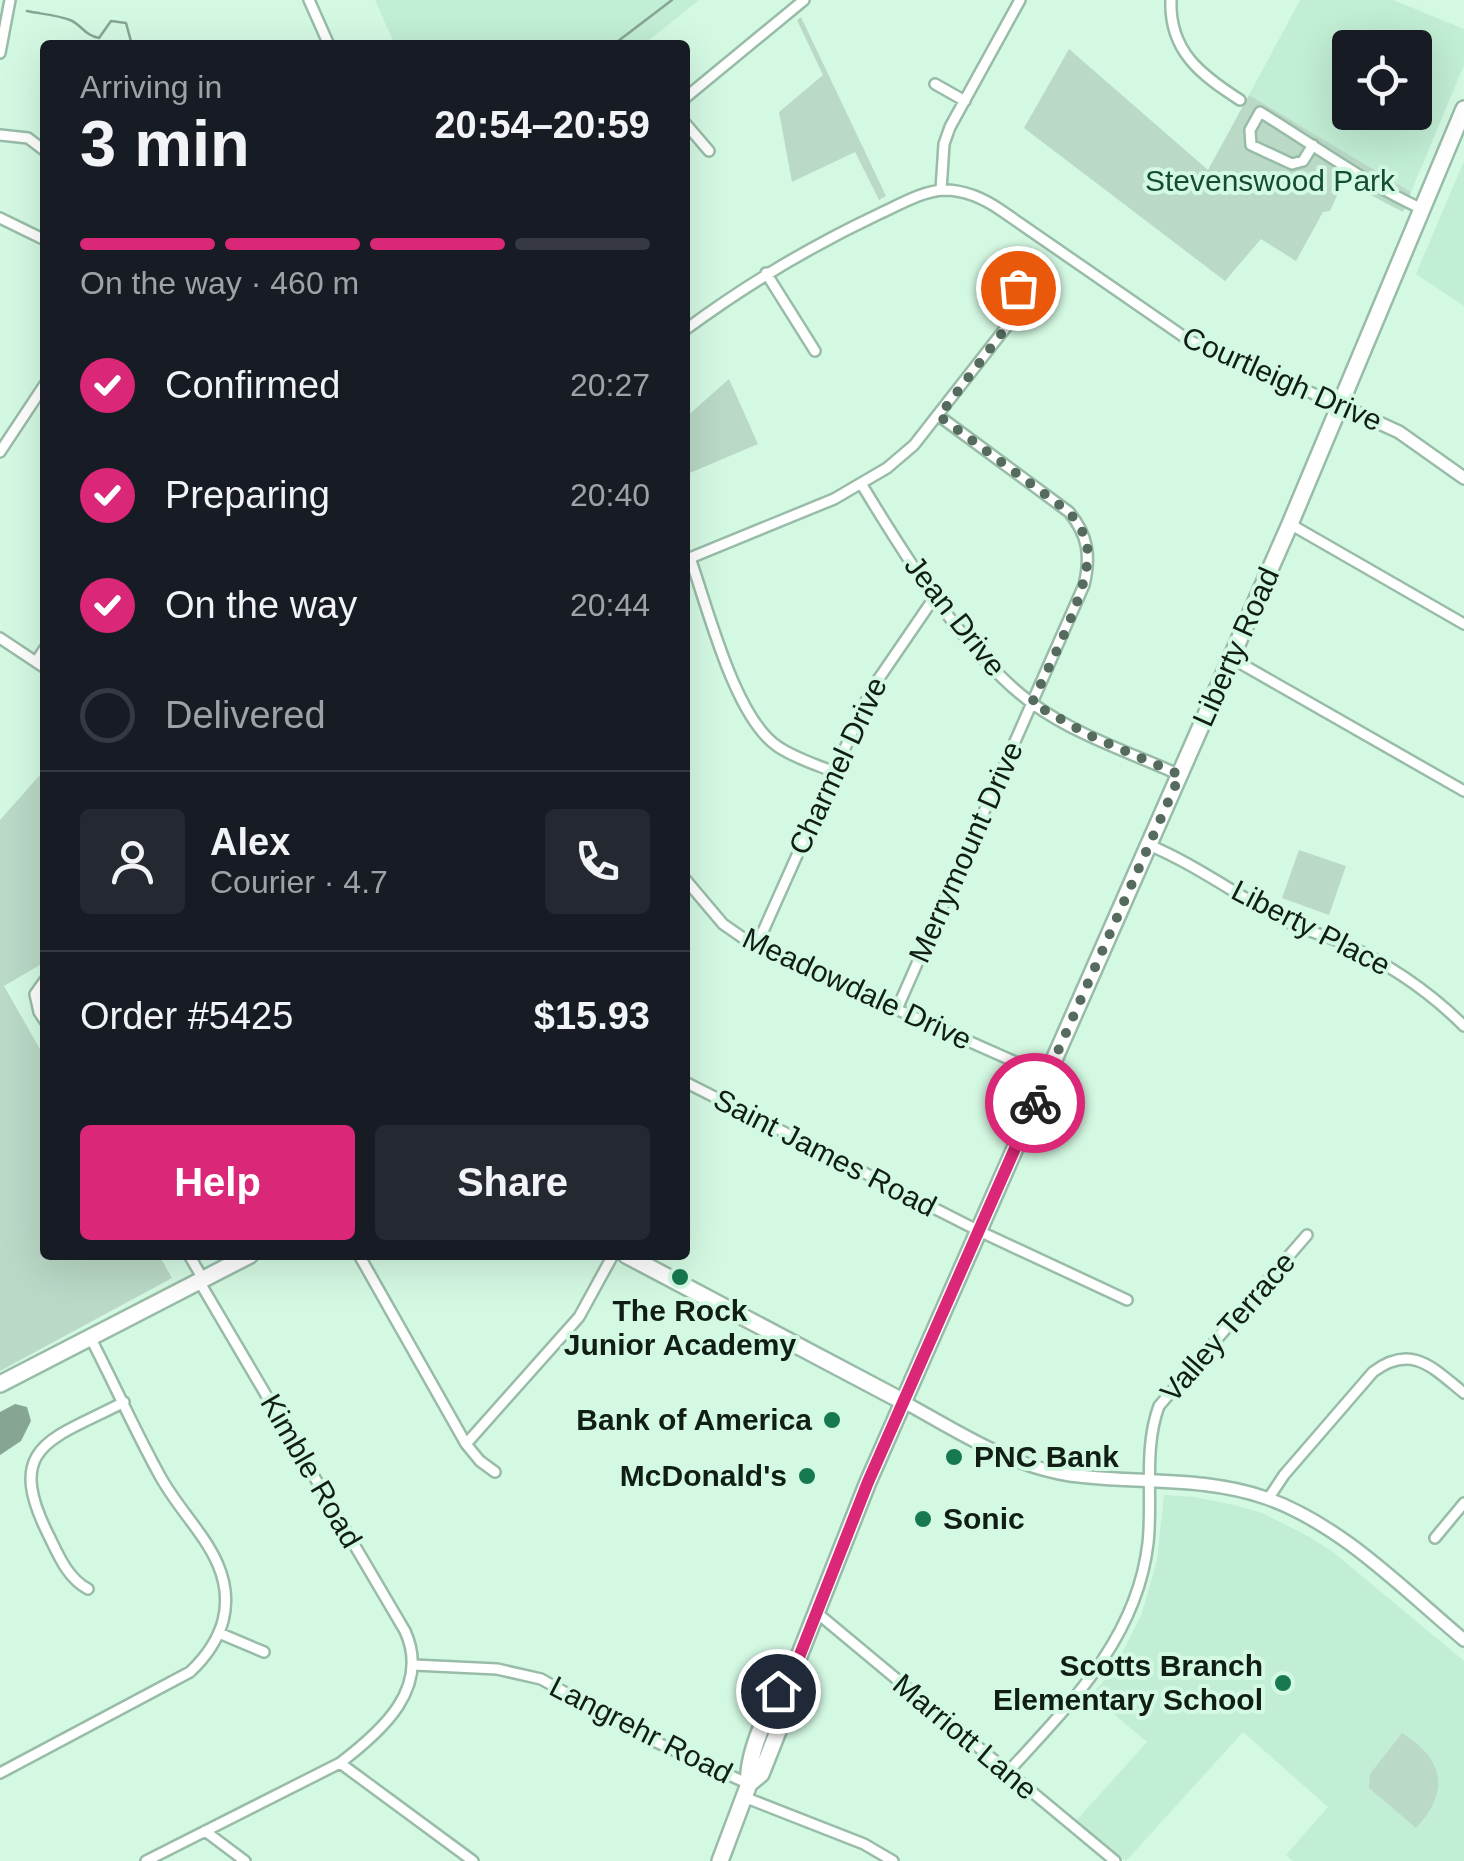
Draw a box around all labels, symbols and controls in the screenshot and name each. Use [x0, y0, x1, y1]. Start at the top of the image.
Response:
map controls [1332, 30, 1432, 130]
button: locate [1332, 30, 1432, 130]
text: Arriving in [80, 69, 222, 105]
text: 20:54–20:59 [434, 104, 650, 146]
text: 3 min [80, 107, 250, 180]
park label: Stevenswood Park [1145, 164, 1396, 197]
pin [976, 246, 1061, 331]
icon: bag [991, 261, 1046, 316]
text: On the way · 460 m [80, 265, 359, 301]
street label: Courtleigh Drive [1177, 320, 1387, 437]
icon: check [80, 358, 135, 413]
text: Confirmed [165, 364, 340, 406]
text: 20:27 [570, 367, 650, 403]
icon: check [80, 468, 135, 523]
text: Preparing [165, 474, 330, 516]
text: 20:40 [570, 477, 650, 513]
street label: Jean Drive [898, 549, 1013, 682]
street label: Liberty Road [1186, 562, 1285, 731]
icon: check [80, 578, 135, 633]
text: On the way [165, 584, 357, 626]
text: 20:44 [570, 587, 650, 623]
street label: Charmel Drive [782, 672, 893, 860]
text: Delivered [165, 694, 326, 736]
street label: Merrymount Drive [902, 736, 1029, 967]
button: person [80, 809, 185, 914]
button: phone [545, 809, 650, 914]
text: Alex [210, 821, 290, 863]
text: Courier · 4.7 [210, 864, 388, 900]
street label: Liberty Place [1226, 873, 1396, 982]
street label: Meadowdale Drive [738, 921, 977, 1056]
text: Order #5425 [80, 995, 293, 1037]
text: $15.93 [534, 995, 650, 1037]
courier [985, 1053, 1085, 1153]
icon: bike [1008, 1076, 1063, 1131]
street label: Saint James Road [709, 1082, 942, 1223]
button: Help [80, 1125, 355, 1240]
button: Share [375, 1125, 650, 1240]
street label: Valley Terrace [1154, 1245, 1302, 1408]
marker: The Rock Junior Academy [669, 1266, 691, 1288]
place label: The Rock Junior Academy [564, 1294, 796, 1361]
street label: Kimble Road [254, 1388, 369, 1553]
place label: Bank of America [576, 1403, 812, 1436]
marker: Bank of America [821, 1409, 843, 1431]
place label: PNC Bank [974, 1440, 1119, 1473]
marker: PNC Bank [943, 1446, 965, 1468]
place label: McDonald's [620, 1459, 787, 1492]
marker: McDonald's [796, 1465, 818, 1487]
place label: Sonic [943, 1502, 1025, 1535]
marker: Sonic [912, 1508, 934, 1530]
pin [736, 1649, 821, 1734]
place label: Scotts Branch Elementary School [993, 1649, 1263, 1716]
icon: home [751, 1664, 806, 1719]
street label: Marriott Lane [887, 1667, 1044, 1806]
street label: Langrehr Road [545, 1669, 738, 1790]
marker: Scotts Branch Elementary School [1272, 1672, 1294, 1694]

